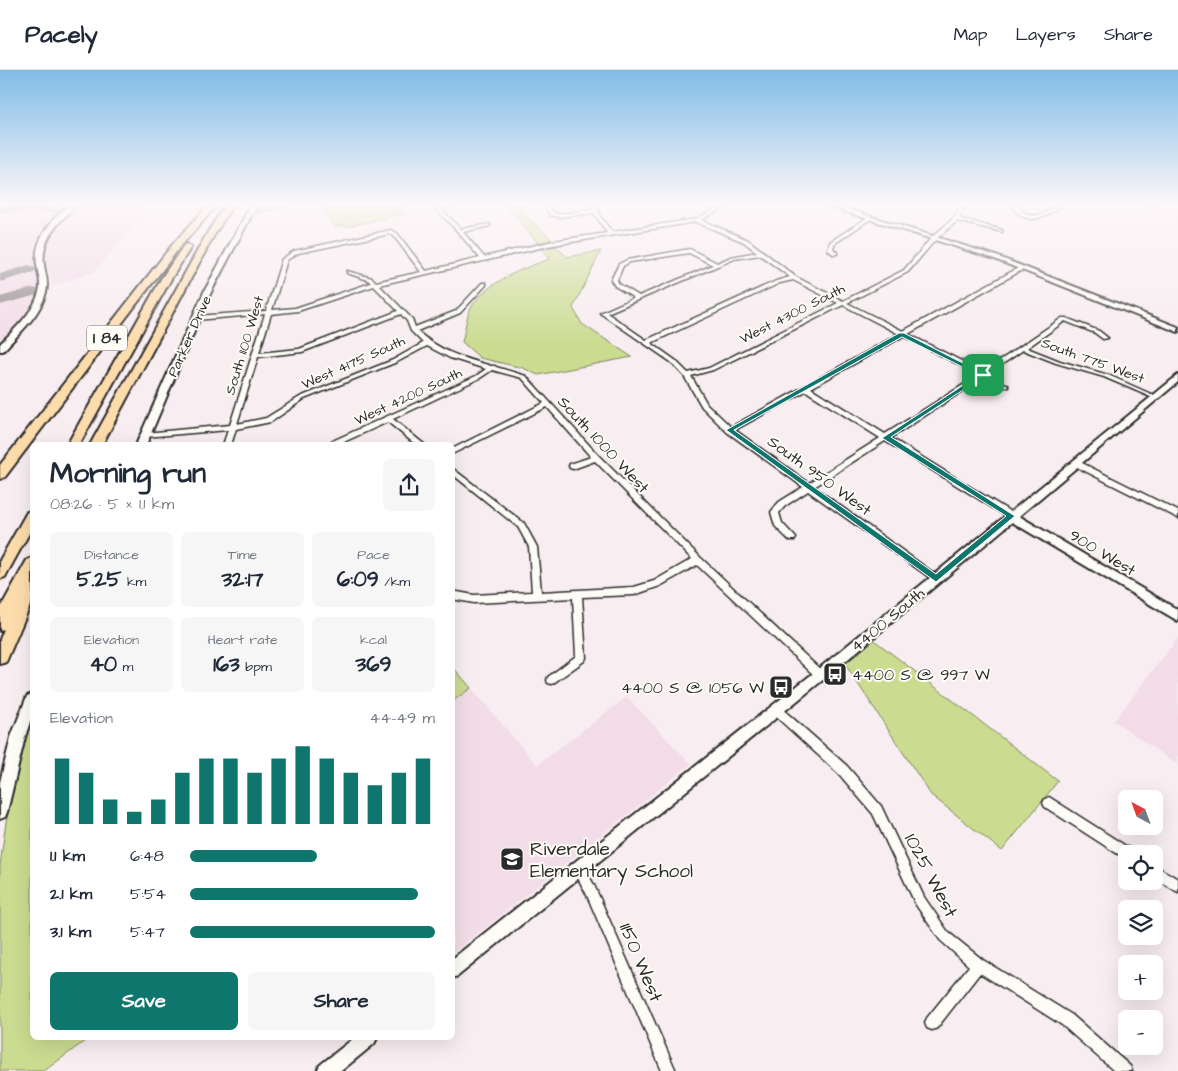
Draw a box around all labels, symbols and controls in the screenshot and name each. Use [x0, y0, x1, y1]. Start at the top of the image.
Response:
text: Pacely [25, 18, 98, 52]
text: Map [953, 22, 987, 47]
text: Layers [1015, 22, 1076, 47]
text: Share [1104, 22, 1153, 47]
street label: West 4300 South [736, 279, 849, 349]
street label: Parker Drive [163, 292, 217, 380]
street label: South 1100 West [220, 293, 270, 397]
road number: I 84 [87, 326, 127, 350]
street label: West 4175 South [299, 331, 408, 395]
street label: South 775 West [1038, 333, 1147, 389]
pin [962, 354, 1004, 396]
icon: arrive [969, 361, 997, 389]
street label: West 4200 South [351, 363, 465, 431]
street label: South 1000 West [553, 391, 654, 498]
street label: South 950 West [763, 431, 876, 521]
text: Morning run [50, 454, 206, 493]
button: share [383, 459, 435, 511]
text: 08:26 · 5 × 1.1 km [50, 493, 174, 515]
street label: 900 West [1065, 524, 1140, 582]
text: Distance [84, 545, 139, 565]
text: Time [228, 545, 257, 565]
text: Pace [357, 545, 390, 565]
text: 5.25 [77, 565, 121, 594]
text: 32:17 [222, 565, 263, 594]
text: 6:09 [337, 565, 379, 594]
text: km [121, 572, 146, 592]
text: /km [379, 572, 410, 592]
street label: 4400 South [846, 582, 929, 657]
text: Elevation [84, 630, 139, 650]
text: Heart rate [207, 630, 278, 650]
text: kcal [360, 630, 387, 650]
text: 40 [89, 650, 117, 679]
text: 163 [213, 650, 240, 679]
text: 369 [356, 650, 391, 679]
text: m [117, 657, 134, 677]
text: bpm [240, 657, 272, 677]
bus stop icon: 4400 S @ 997 W [822, 661, 848, 687]
place label: 4400 S @ 997 W [852, 664, 990, 686]
bus stop icon: 4400 S @ 1056 W [768, 674, 794, 700]
place label: 4400 S @ 1056 W [621, 677, 764, 699]
text: Elevation [50, 707, 113, 729]
text: 44–49 m [369, 707, 435, 729]
north arrow [1118, 790, 1162, 835]
map controls [1118, 790, 1163, 1055]
street label: 1025 West [897, 829, 964, 923]
place label: Riverdale Elementary School [530, 836, 693, 886]
text: 1.1 km [50, 845, 85, 867]
text: 6:48 [130, 845, 164, 867]
button: locate [1118, 845, 1163, 890]
school or university icon: Riverdale Elementary School [499, 846, 525, 872]
text: 2.1 km [50, 883, 92, 905]
text: 5:54 [130, 883, 166, 905]
button: layers [1118, 900, 1163, 945]
street label: 1150 West [612, 919, 669, 1006]
text: 3.1 km [50, 921, 91, 943]
text: 5:47 [130, 921, 165, 943]
button: + [1118, 955, 1163, 1000]
button: Save [50, 972, 238, 1030]
button: Share [248, 972, 435, 1030]
button: − [1118, 1010, 1163, 1055]

